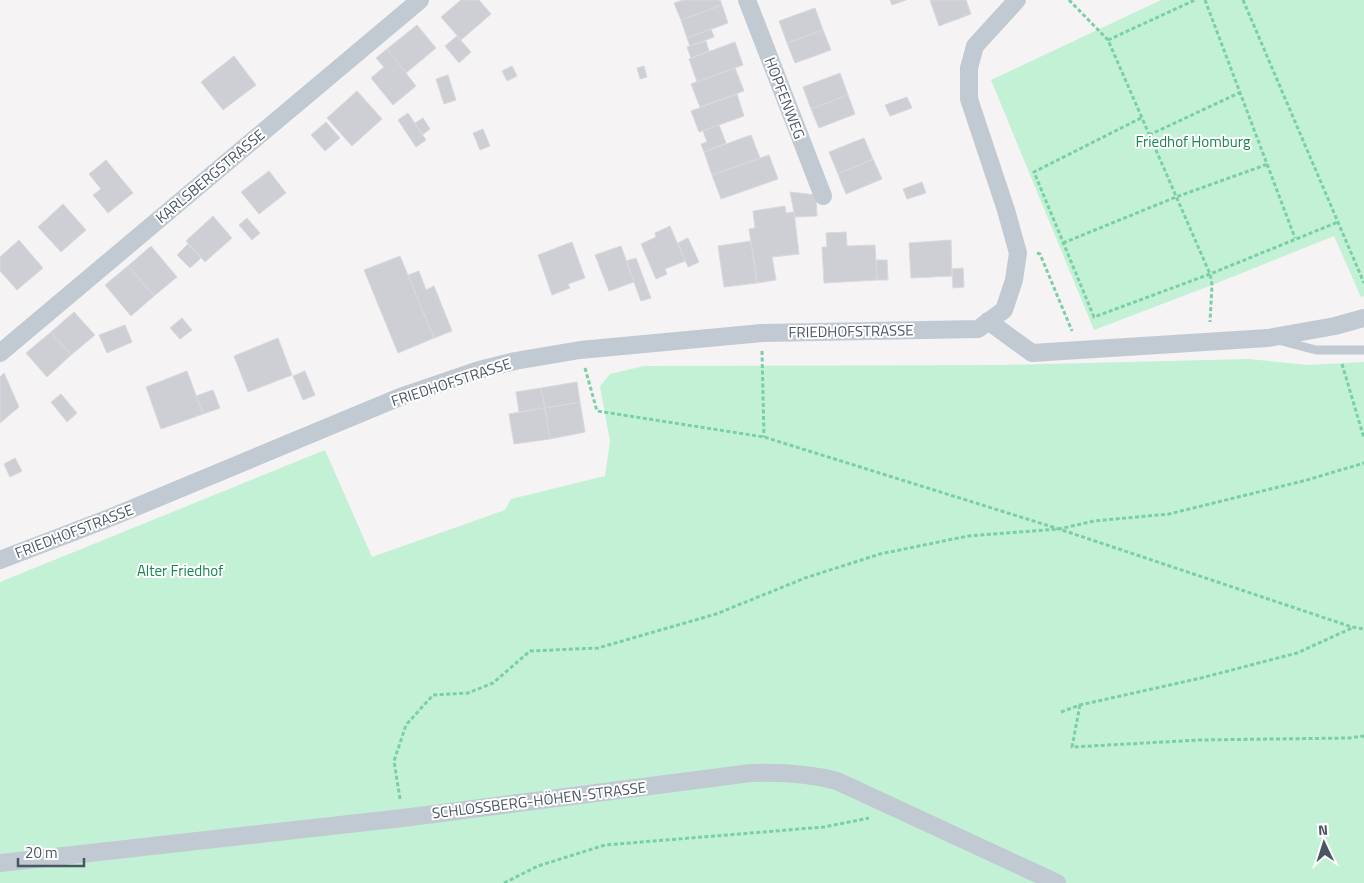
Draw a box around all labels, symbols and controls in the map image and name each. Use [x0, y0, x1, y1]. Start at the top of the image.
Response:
street label: HOPFENWEG [759, 54, 811, 142]
street label: KARLSBERGSTRASSE [150, 123, 270, 229]
park label: Friedhof Homburg [1136, 130, 1251, 153]
street label: FRIEDHOFSTRASSE [788, 318, 914, 344]
street label: FRIEDHOFSTRASSE [388, 352, 514, 412]
street label: FRIEDHOFSTRASSE [11, 498, 137, 564]
park label: Alter Friedhof [137, 559, 223, 582]
street label: SCHLOSSBERG-HÖHEN-STRASSE [431, 775, 647, 825]
north arrow [1299, 818, 1349, 868]
text: N [1317, 819, 1329, 840]
scale bar [18, 836, 84, 868]
text: 20 m [25, 841, 58, 864]

